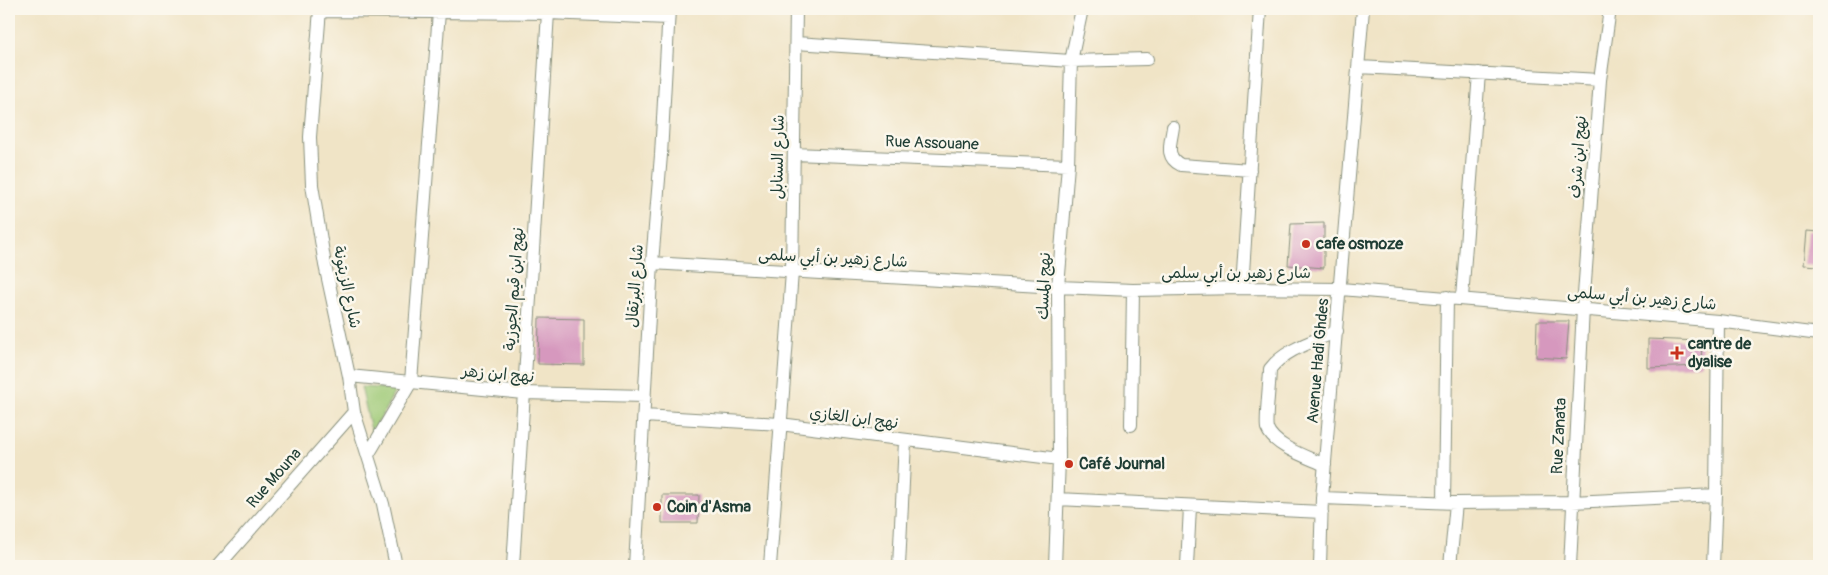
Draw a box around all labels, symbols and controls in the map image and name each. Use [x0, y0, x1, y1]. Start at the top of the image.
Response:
street label: شارع السنابل [767, 114, 790, 200]
street label: نهج ابن شرف [1565, 115, 1591, 199]
street label: Rue Assouane [885, 131, 979, 155]
street label: نهج ابن قيم الجوزية [500, 227, 530, 352]
place label: cafe osmoze [1315, 234, 1404, 254]
marker: cafe osmoze [1300, 238, 1312, 250]
street label: شارع الزيتونة [328, 244, 366, 330]
street label: شارع البرتقال [622, 244, 649, 328]
street label: شارع زهير بن أبي سلمى [758, 244, 908, 276]
street label: نهج المسك [1033, 252, 1055, 320]
street label: شارع زهير بن أبي سلمى [1161, 263, 1311, 287]
street label: شارع زهير بن أبي سلمى [1566, 282, 1717, 318]
street label: Avenue Hadi Ghdes [1303, 298, 1333, 424]
place label: cantre de dyalise [1687, 334, 1752, 372]
marker: cantre de dyalise [1670, 346, 1684, 360]
street label: نهج ابن زهر [459, 361, 535, 387]
street label: Rue Zanata [1547, 397, 1571, 475]
street label: نهج ابن الغازي [808, 403, 900, 434]
street label: Rue Mouna [242, 444, 306, 512]
place label: Café Journal [1079, 454, 1165, 474]
marker: Café Journal [1063, 458, 1075, 470]
place label: Coin d'Asma [667, 497, 751, 517]
marker: Coin d'Asma [651, 501, 663, 513]

